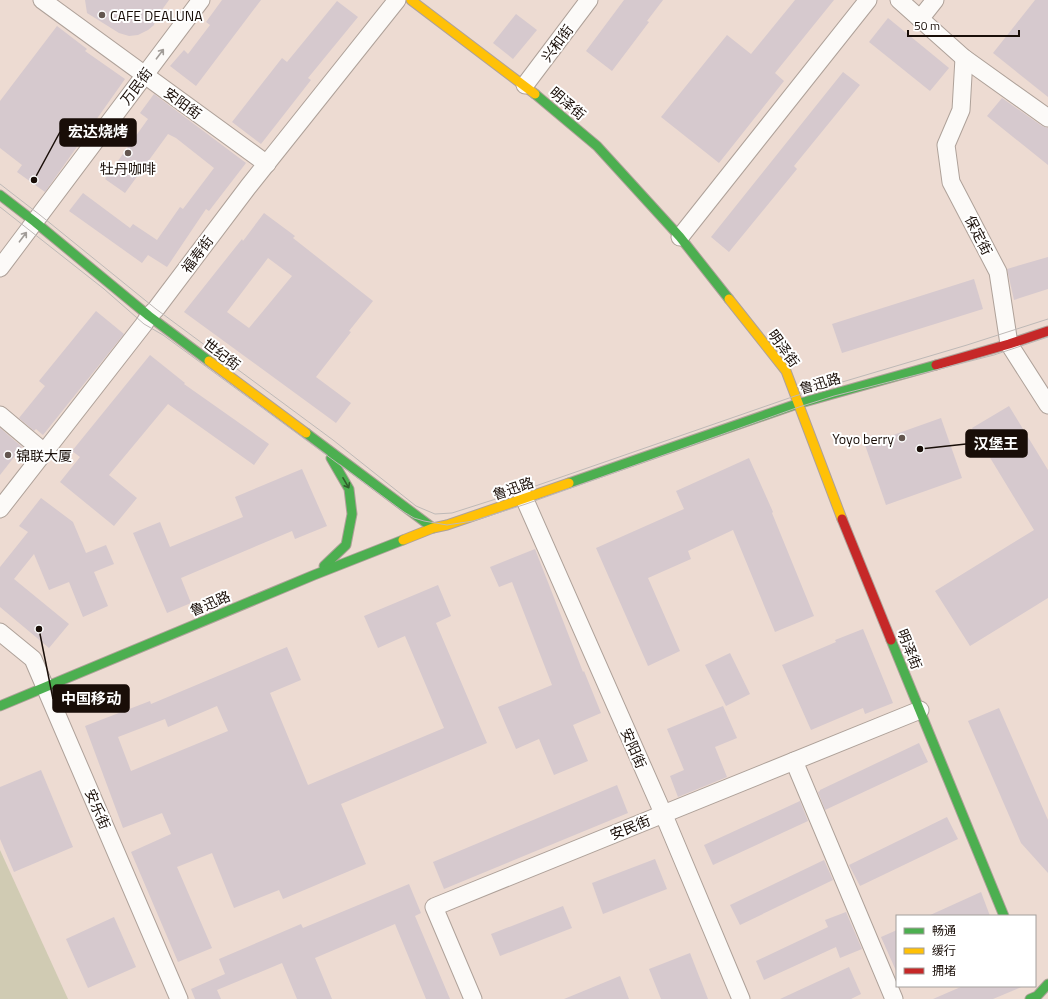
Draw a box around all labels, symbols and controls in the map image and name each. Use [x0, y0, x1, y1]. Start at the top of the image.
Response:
place label: CAFE DEALUNA [110, 5, 203, 26]
marker: CAFE DEALUNA [97, 10, 107, 20]
scale bar [908, 12, 1019, 38]
text: 50 m [914, 16, 940, 35]
street label: 兴和街 [536, 20, 578, 66]
one-way arrow [156, 49, 164, 60]
street label: 万民街 [115, 63, 157, 109]
street label: 明泽街 [545, 81, 591, 125]
street label: 安阳街 [160, 82, 206, 124]
callout: 宏达烧烤 [60, 119, 136, 146]
text: 宏达烧烤 [68, 120, 128, 143]
marker: 牡丹咖啡 [123, 148, 133, 158]
place label: 牡丹咖啡 [100, 158, 156, 179]
street label: 保定街 [960, 212, 998, 258]
one-way arrow [19, 231, 28, 242]
street label: 福寿街 [176, 231, 218, 277]
street label: 明泽街 [763, 325, 805, 371]
street label: 世纪街 [199, 333, 245, 375]
street label: 鲁迅路 [797, 367, 843, 399]
place label: Yoyo berry [832, 428, 894, 449]
callout: 汉堡王 [966, 430, 1027, 457]
text: 汉堡王 [973, 432, 1019, 455]
marker: Yoyo berry [897, 433, 907, 443]
place label: 锦联大厦 [16, 445, 72, 466]
marker: 锦联大厦 [3, 450, 13, 460]
street label: 鲁迅路 [490, 471, 536, 505]
one-way arrow [343, 477, 351, 489]
street label: 鲁迅路 [187, 585, 233, 621]
street label: 明泽街 [892, 626, 928, 672]
callout: 中国移动 [53, 685, 129, 712]
text: 中国移动 [61, 687, 121, 710]
street label: 安阳街 [616, 725, 652, 771]
street label: 安乐街 [80, 786, 116, 832]
street label: 安民街 [607, 809, 653, 845]
legend [896, 915, 1036, 987]
text: 畅通 [932, 921, 956, 940]
text: 缓行 [932, 941, 956, 960]
text: 拥堵 [932, 961, 956, 980]

